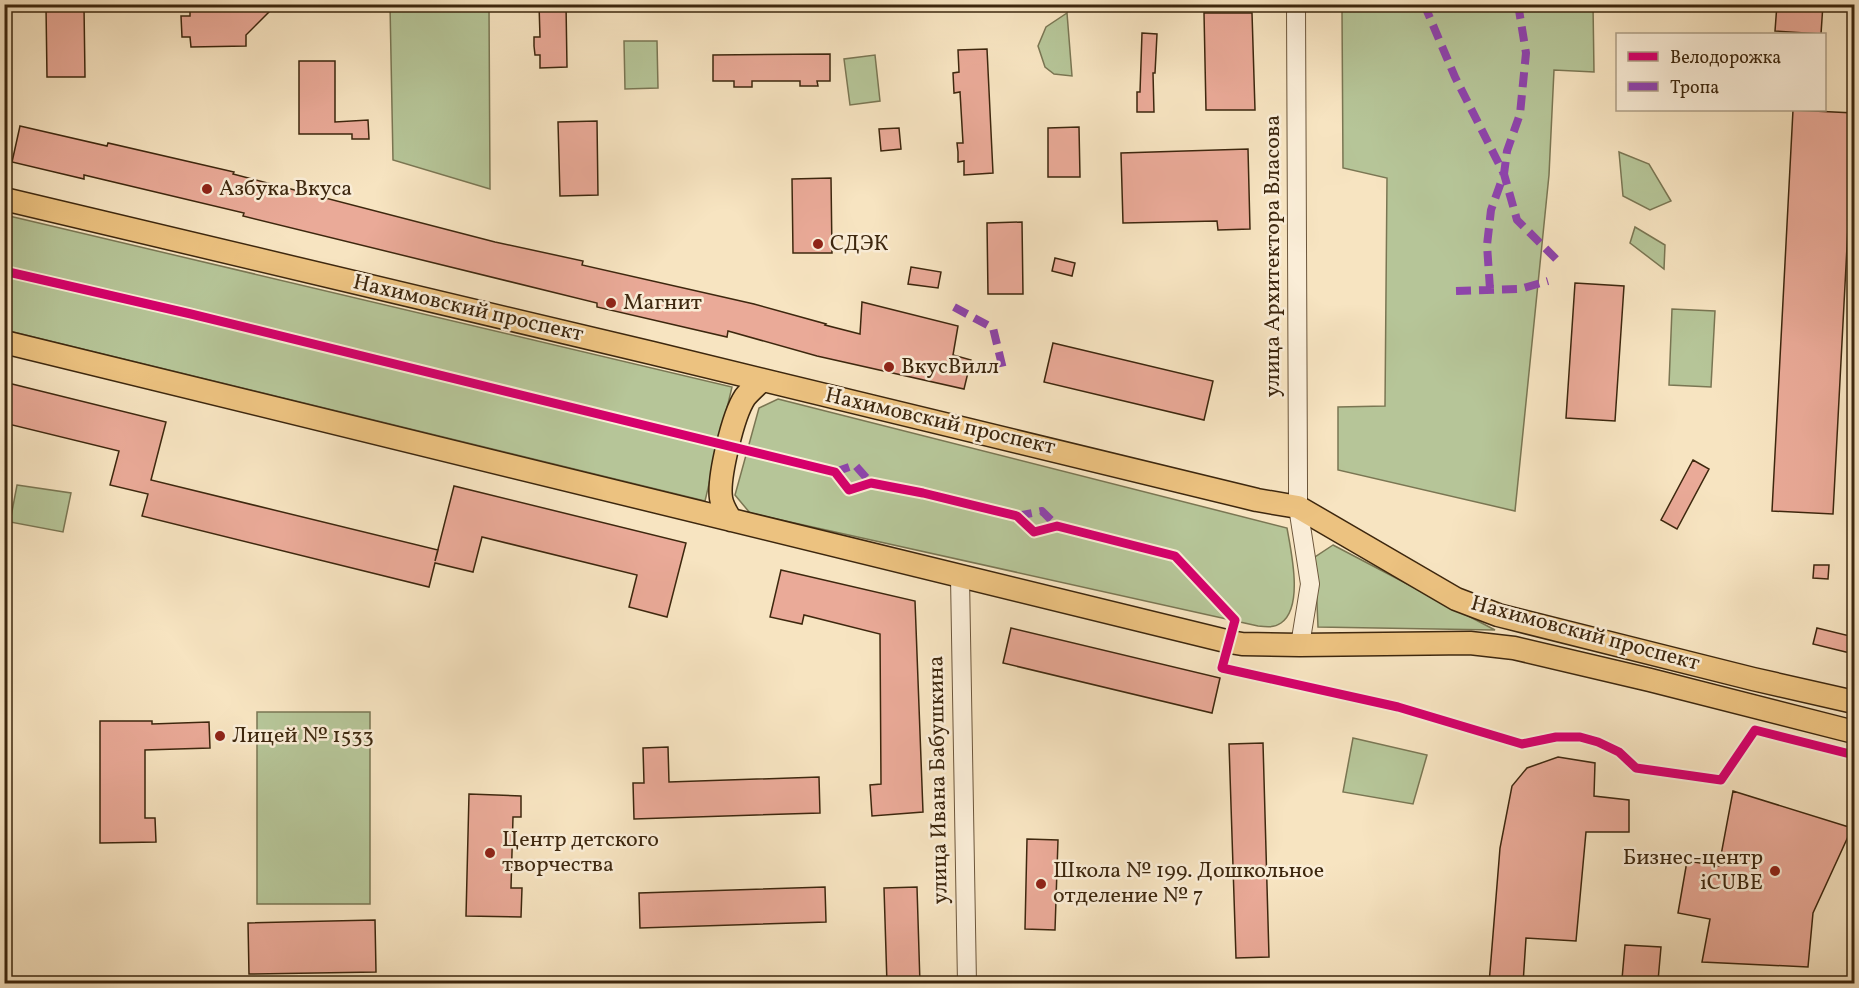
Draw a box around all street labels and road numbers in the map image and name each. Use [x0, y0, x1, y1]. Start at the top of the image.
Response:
street label: улица Архитектора Власова [1258, 115, 1289, 397]
street label: Нахимовский проспект [350, 267, 586, 351]
street label: Нахимовский проспект [822, 380, 1058, 464]
street label: Нахимовский проспект [1467, 589, 1703, 679]
street label: улица Ивана Бабушкина [921, 655, 957, 905]

